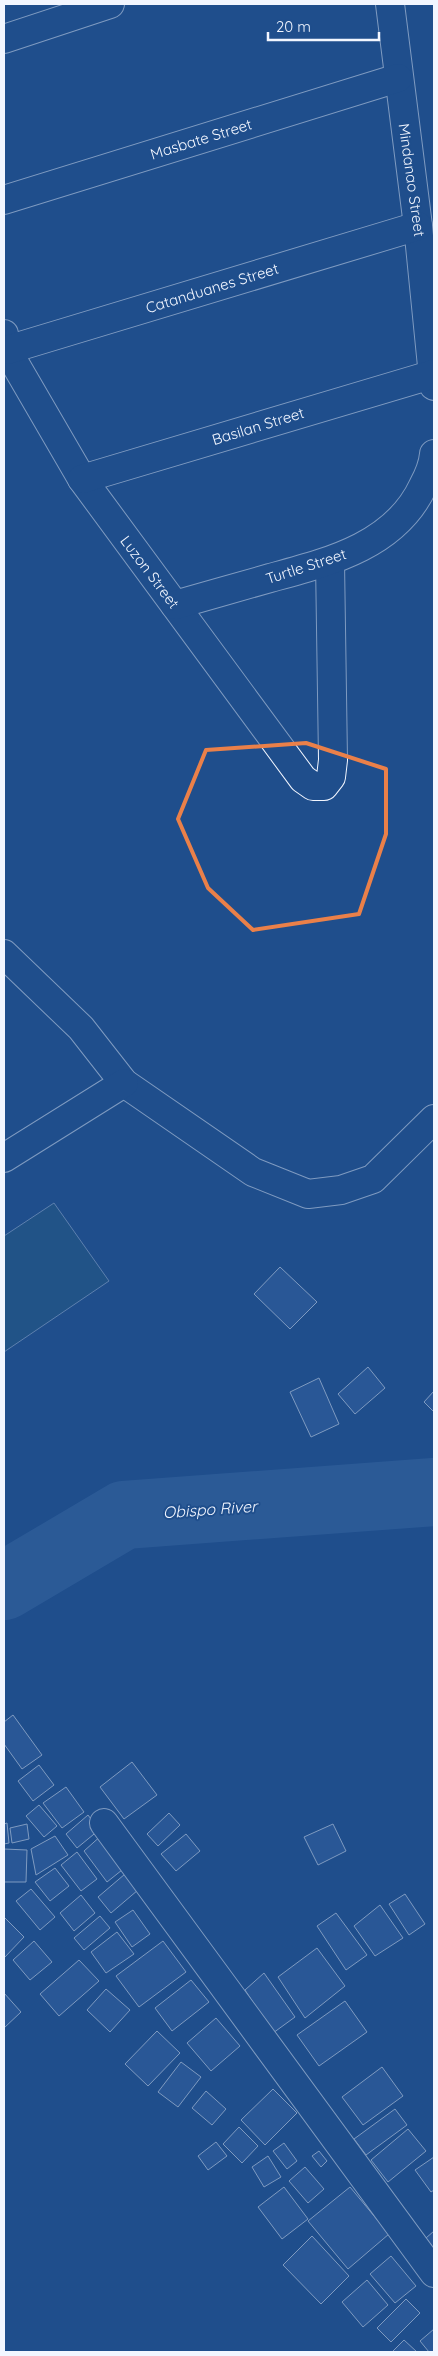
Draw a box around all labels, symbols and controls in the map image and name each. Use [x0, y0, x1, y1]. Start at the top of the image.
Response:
scale bar [268, 10, 379, 42]
text: 20 m [276, 17, 311, 36]
street label: Masbate Street [148, 115, 254, 163]
street label: Mindanao Street [395, 122, 429, 238]
street label: Catanduanes Street [143, 259, 281, 317]
street label: Basilan Street [210, 403, 306, 449]
street label: Luzon Street [116, 532, 184, 612]
street label: Turtle Street [263, 544, 349, 588]
water label: Obispo River [162, 1496, 260, 1522]

